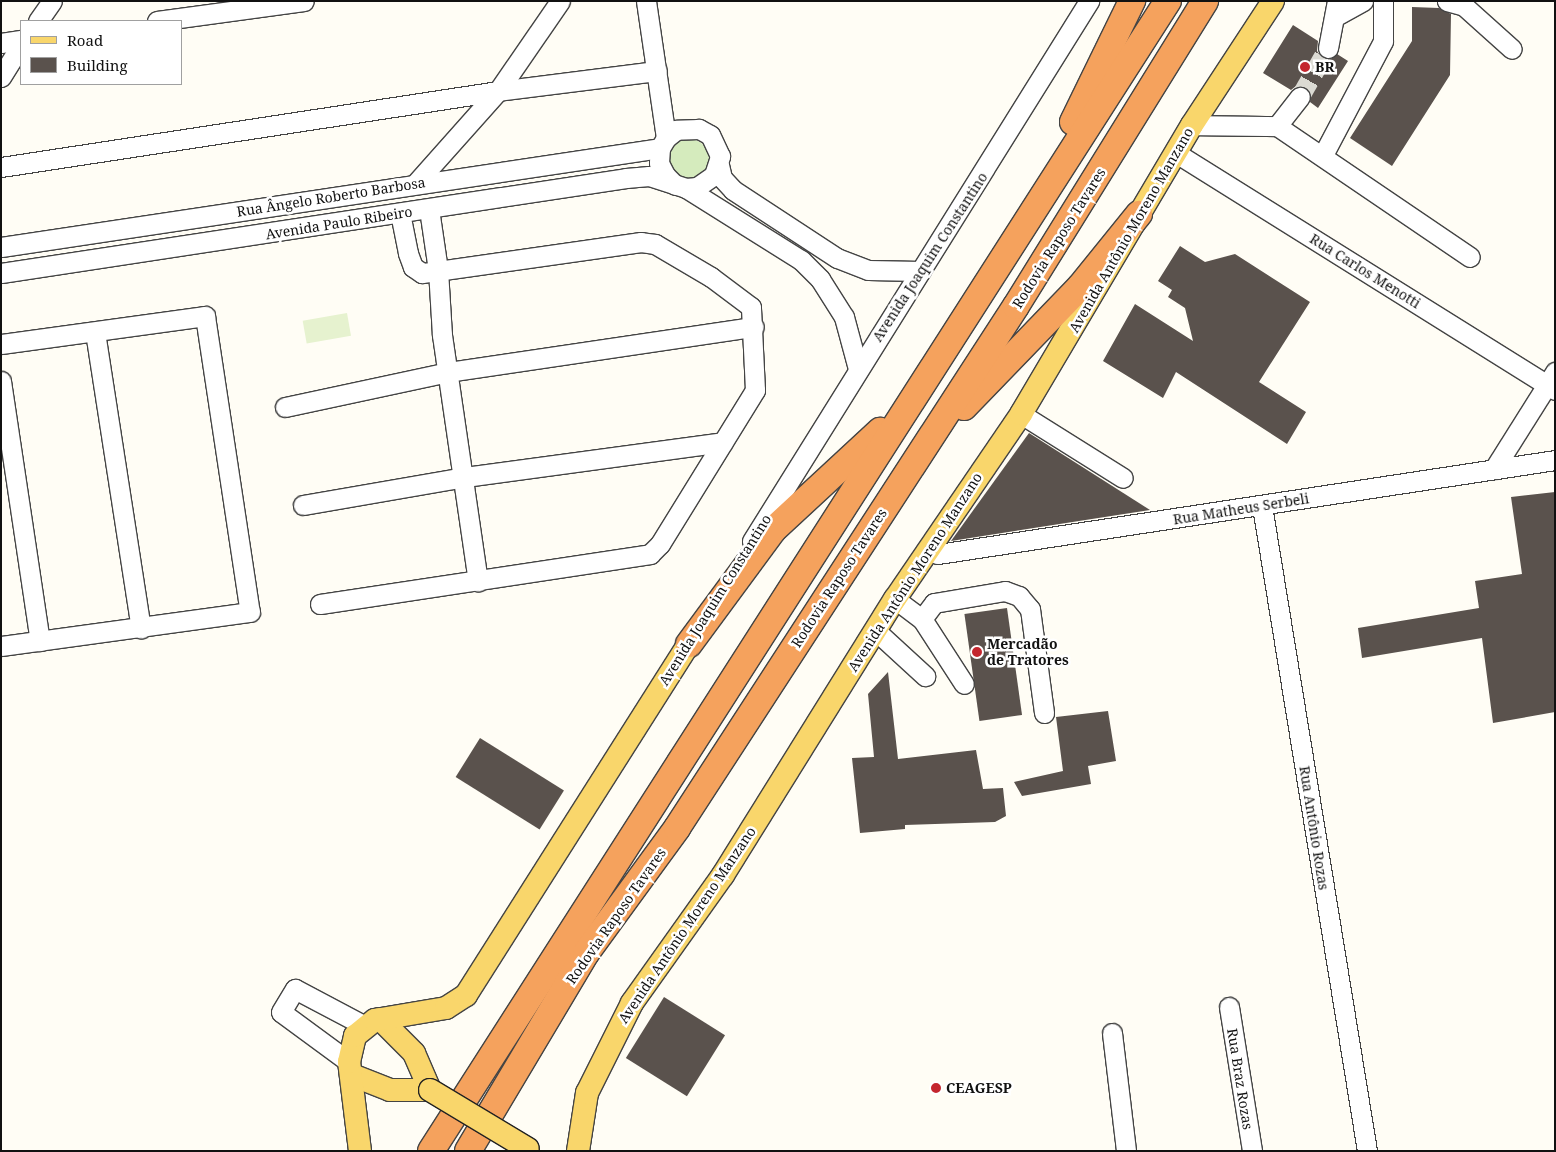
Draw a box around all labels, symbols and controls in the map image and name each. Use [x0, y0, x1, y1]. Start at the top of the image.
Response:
legend [20, 20, 182, 85]
text: Road [67, 30, 103, 50]
text: Building [67, 55, 128, 75]
place label: BR [1315, 59, 1334, 75]
marker: BR [1299, 61, 1311, 73]
street label: Avenida Antônio Moreno Manzano [1065, 125, 1197, 335]
street label: Rodovia Raposo Tavares [1009, 165, 1109, 311]
street label: Avenida Joaquim Constantino [869, 169, 991, 345]
street label: Rua Ângelo Roberto Barbosa [236, 174, 426, 220]
street label: Avenida Paulo Ribeiro [264, 203, 414, 243]
street label: Rua Carlos Menotti [1307, 230, 1423, 312]
street label: Avenida Antônio Moreno Manzano [844, 469, 986, 675]
street label: Rua Matheus Serbeli [1172, 490, 1310, 528]
street label: Rodovia Raposo Tavares [788, 505, 890, 651]
street label: Avenida Joaquim Constantino [655, 511, 775, 689]
place label: Mercadão de Tratores [987, 636, 1069, 669]
marker: Mercadão de Tratores [971, 646, 983, 658]
street label: Rua Antônio Rozas [1296, 765, 1332, 891]
street label: Avenida Antônio Moreno Manzano [615, 823, 759, 1027]
street label: Rodovia Raposo Tavares [563, 845, 669, 987]
street label: Rua Braz Rozas [1224, 1027, 1256, 1131]
place label: CEAGESP [946, 1080, 1012, 1096]
marker: CEAGESP [930, 1082, 942, 1094]

